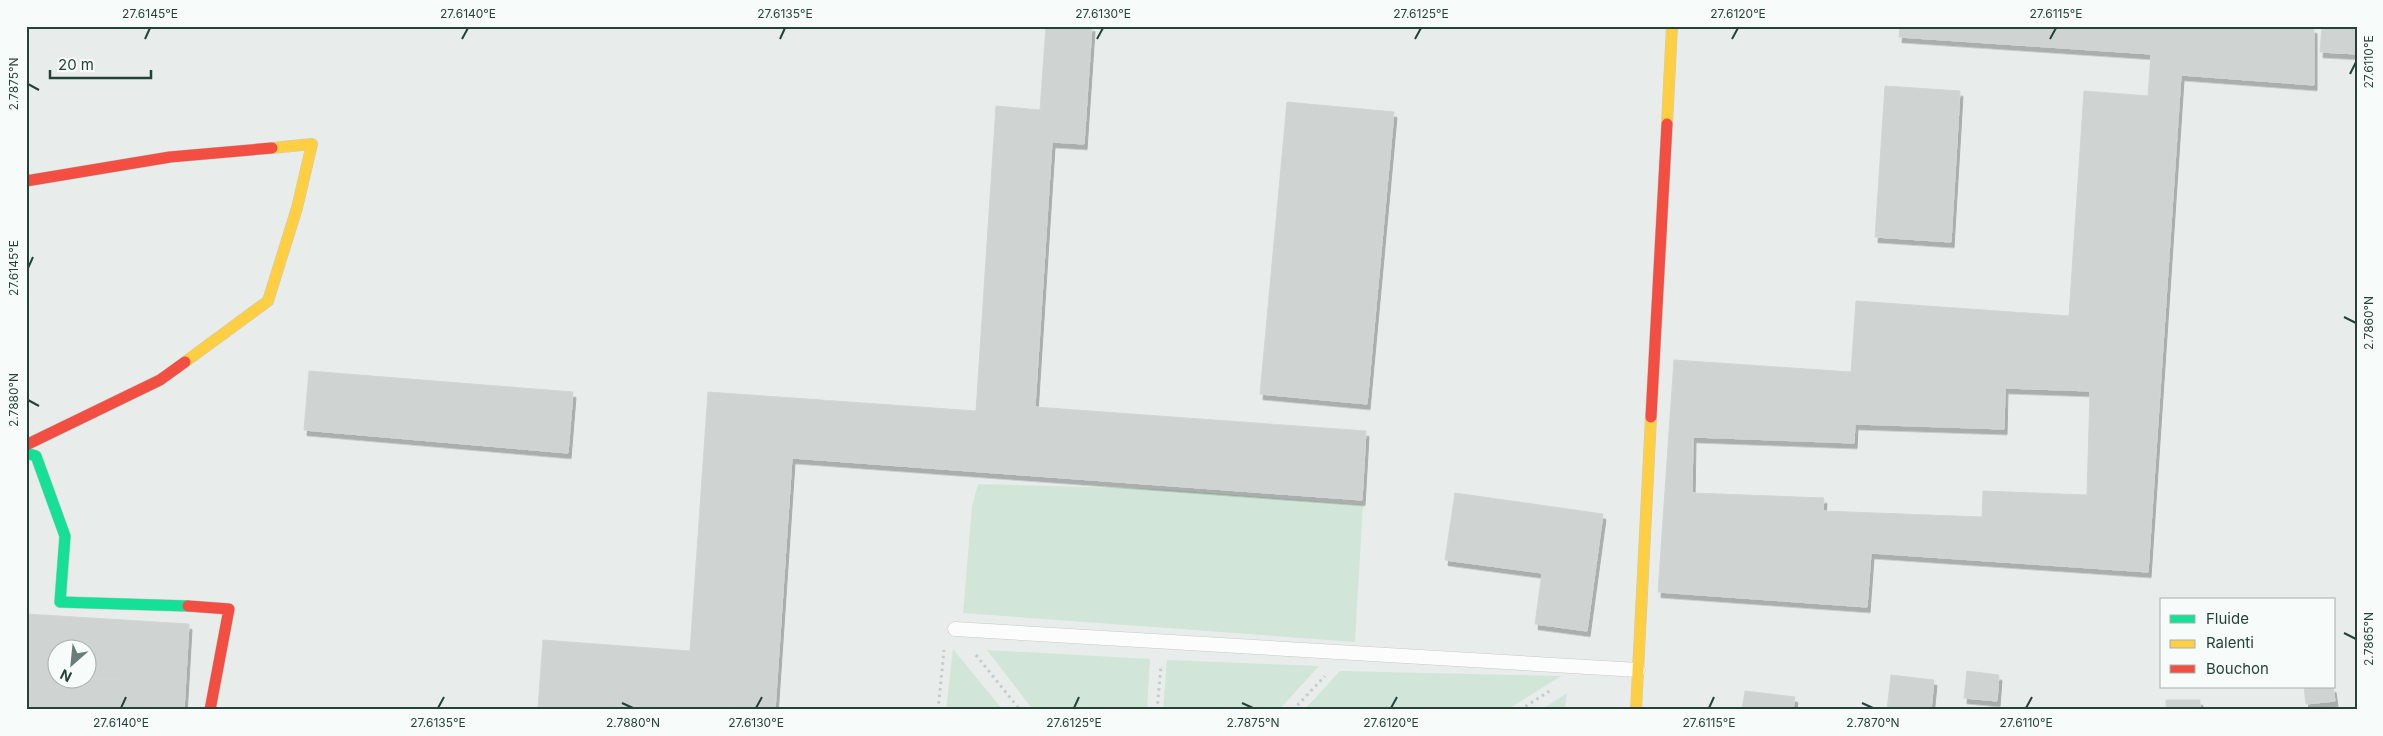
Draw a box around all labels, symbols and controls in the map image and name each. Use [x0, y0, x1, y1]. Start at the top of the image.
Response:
text: 27.6145°E [122, 6, 178, 21]
text: 27.6140°E [440, 6, 496, 21]
text: 27.6135°E [757, 6, 813, 21]
text: 27.6130°E [1075, 6, 1131, 21]
text: 27.6125°E [1393, 6, 1449, 21]
text: 27.6120°E [1710, 6, 1766, 21]
text: 27.6115°E [2030, 6, 2082, 21]
text: 27.6110°E [2361, 35, 2376, 89]
scale bar [50, 48, 151, 80]
text: 20 m [58, 55, 94, 74]
text: 2.7875°N [6, 57, 21, 111]
text: 27.6145°E [6, 240, 21, 296]
text: 2.7860°N [2361, 296, 2376, 350]
text: 2.7880°N [6, 373, 21, 427]
legend [2160, 598, 2336, 688]
text: Fluide [2206, 609, 2249, 628]
text: 2.7865°N [2361, 612, 2376, 666]
text: Ralenti [2206, 633, 2254, 652]
north arrow [48, 638, 98, 688]
text: Bouchon [2206, 659, 2269, 678]
text: N [57, 666, 74, 686]
text: 27.6140°E [93, 715, 149, 730]
text: 27.6135°E [410, 715, 466, 730]
text: 2.7880°N [606, 715, 660, 730]
text: 27.6130°E [728, 715, 784, 730]
text: 27.6125°E [1046, 715, 1102, 730]
text: 2.7875°N [1226, 715, 1280, 730]
text: 27.6120°E [1363, 715, 1419, 730]
text: 27.6115°E [1683, 715, 1735, 730]
text: 2.7870°N [1846, 715, 1900, 730]
text: 27.6110°E [1999, 715, 2053, 730]

